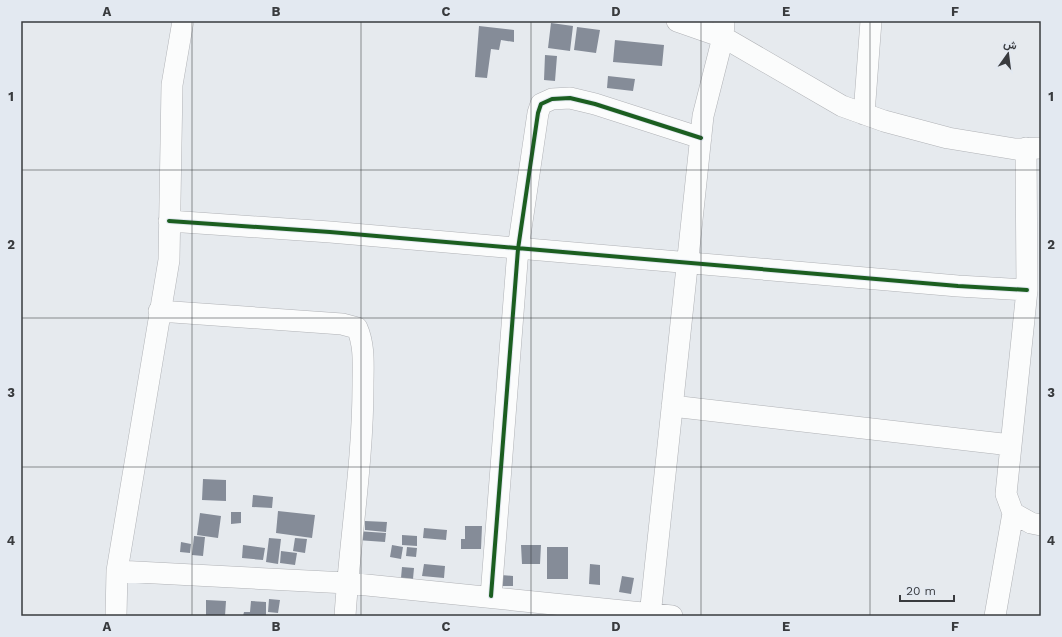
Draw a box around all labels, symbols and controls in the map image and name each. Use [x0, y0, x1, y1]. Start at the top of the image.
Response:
text: A [103, 4, 112, 19]
text: B [272, 4, 281, 19]
text: C [442, 4, 451, 19]
text: D [611, 4, 621, 19]
text: E [782, 4, 790, 19]
text: F [951, 4, 959, 19]
north arrow [988, 34, 1028, 74]
text: ش [1002, 37, 1018, 53]
text: 1 [8, 89, 14, 104]
text: 1 [1048, 89, 1054, 104]
text: 2 [7, 237, 15, 252]
text: 2 [1047, 237, 1055, 252]
text: 3 [7, 385, 15, 400]
text: 3 [1047, 385, 1055, 400]
text: 4 [7, 533, 16, 548]
text: 4 [1047, 533, 1056, 548]
scale bar [900, 577, 954, 603]
text: 20 m [906, 584, 936, 598]
text: A [103, 619, 112, 634]
text: B [272, 619, 281, 634]
text: C [442, 619, 451, 634]
text: D [611, 619, 621, 634]
text: E [782, 619, 790, 634]
text: F [951, 619, 959, 634]

